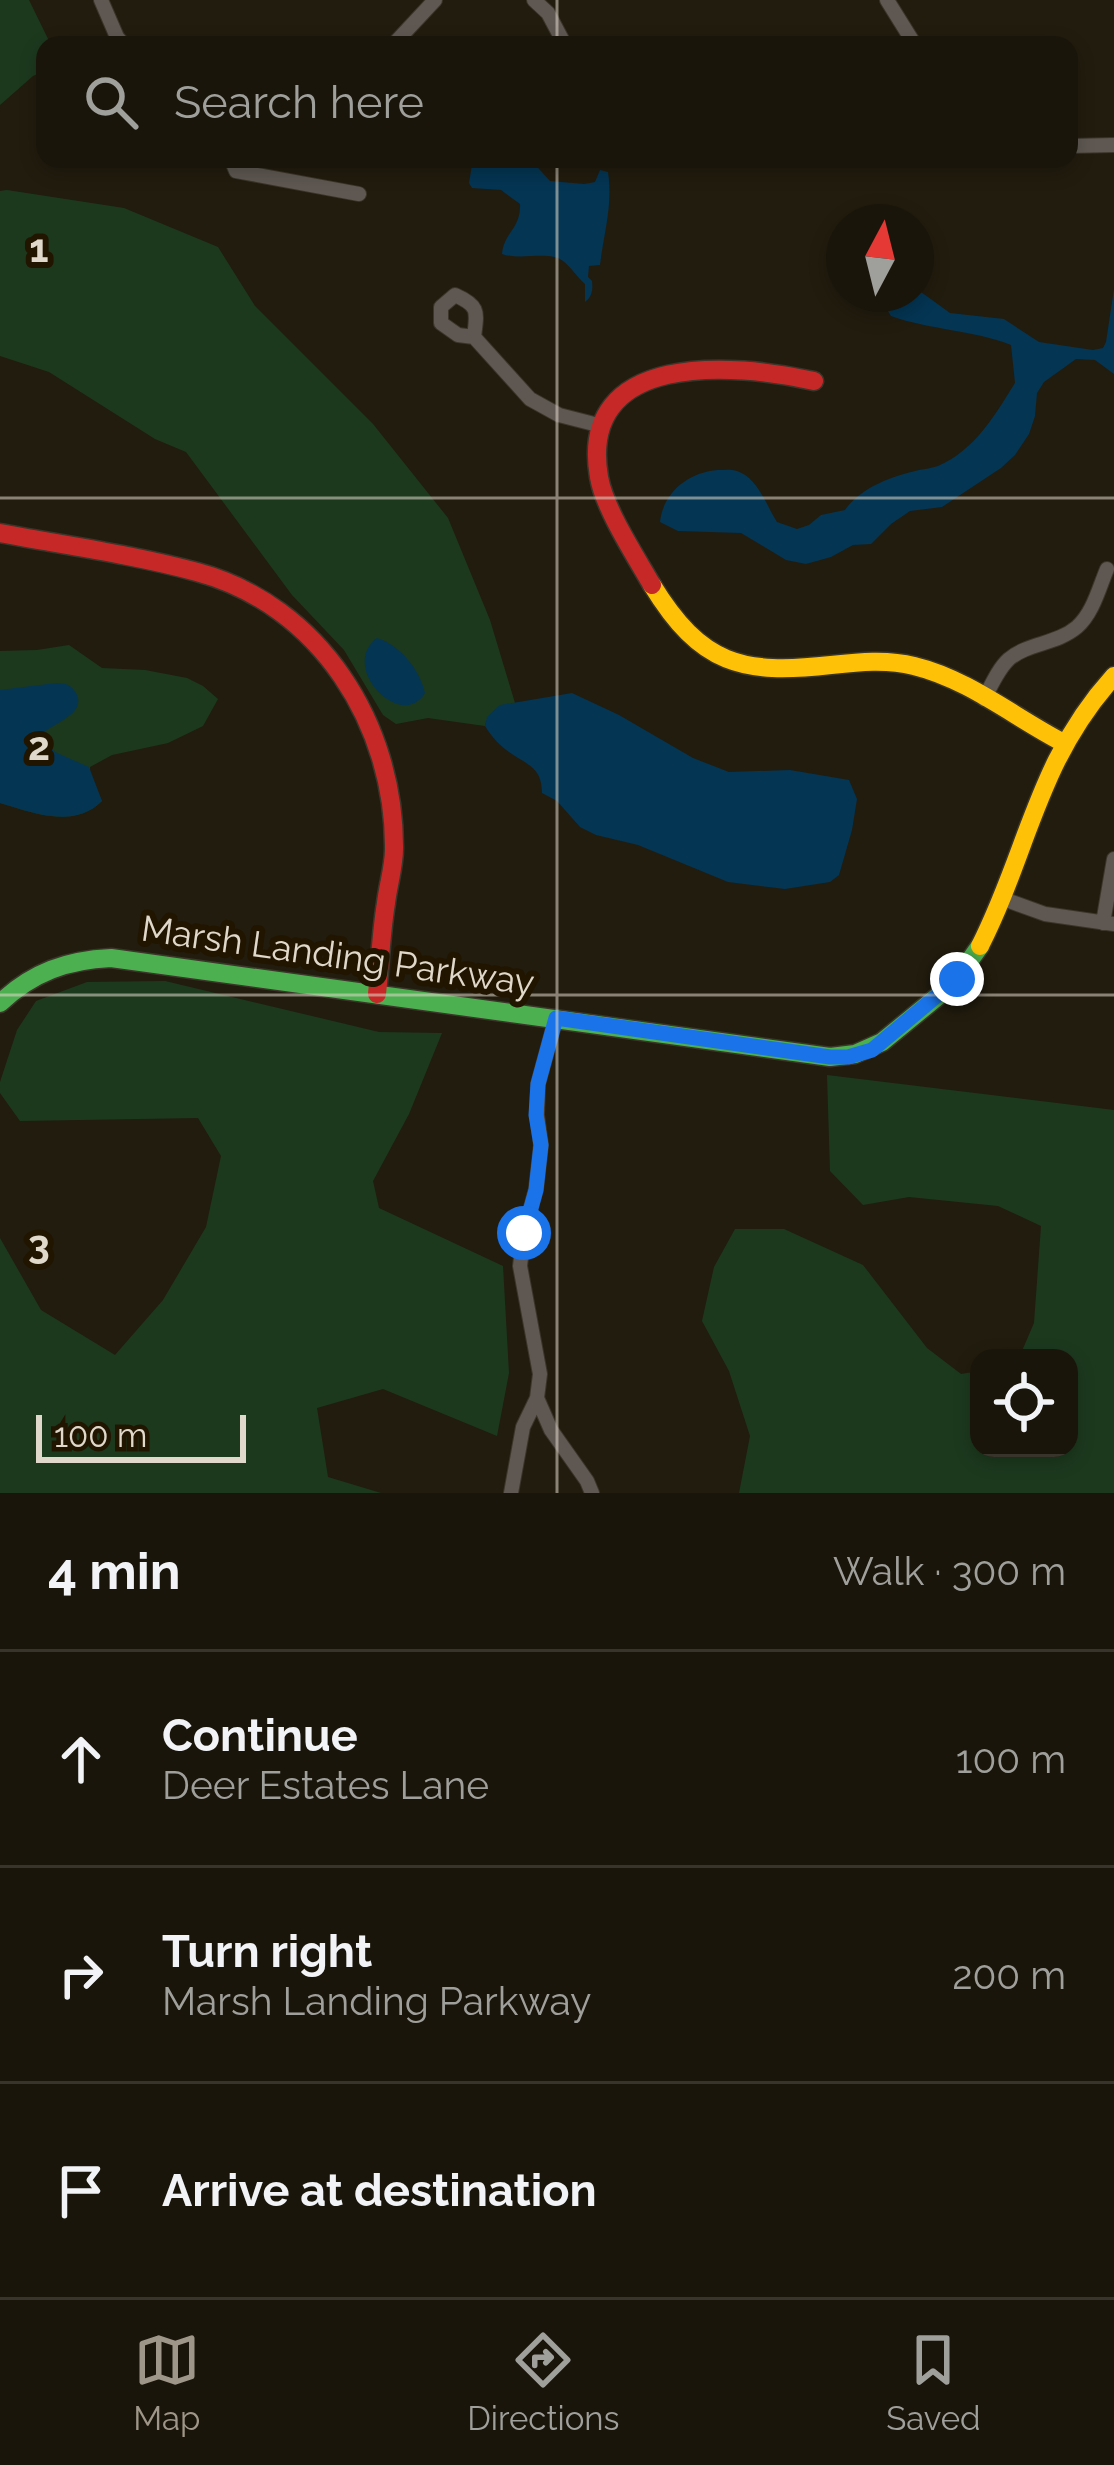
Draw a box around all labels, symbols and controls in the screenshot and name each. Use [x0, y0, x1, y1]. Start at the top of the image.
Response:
search box [36, 36, 1078, 168]
icon: search [78, 69, 144, 135]
text: Search here [174, 76, 424, 129]
north arrow [826, 204, 934, 312]
text: 1 [29, 225, 49, 271]
text: 2 [28, 723, 50, 769]
street label: Marsh Landing Parkway [139, 907, 537, 1003]
route end [930, 952, 984, 1006]
route start [497, 1206, 551, 1260]
text: 3 [28, 1221, 50, 1267]
map controls [970, 1349, 1078, 1457]
button: locate [970, 1349, 1078, 1457]
scale bar [36, 1409, 246, 1462]
text: 100 m [54, 1416, 147, 1455]
text: 4 min [48, 1541, 181, 1601]
text: Walk · 300 m [833, 1548, 1066, 1594]
text: Continue [162, 1709, 358, 1762]
icon: ahead [48, 1726, 114, 1792]
text: 100 m [956, 1736, 1066, 1782]
text: Deer Estates Lane [162, 1762, 489, 1808]
text: Turn right [162, 1925, 372, 1978]
icon: right [48, 1942, 114, 2008]
text: 200 m [952, 1952, 1066, 1998]
text: Marsh Landing Parkway [162, 1978, 591, 2024]
icon: arrive [48, 2158, 114, 2224]
text: Arrive at destination [162, 2164, 597, 2217]
tab: Map [133, 2327, 200, 2438]
tab: Directions [467, 2327, 620, 2438]
tab: Saved [886, 2327, 981, 2438]

